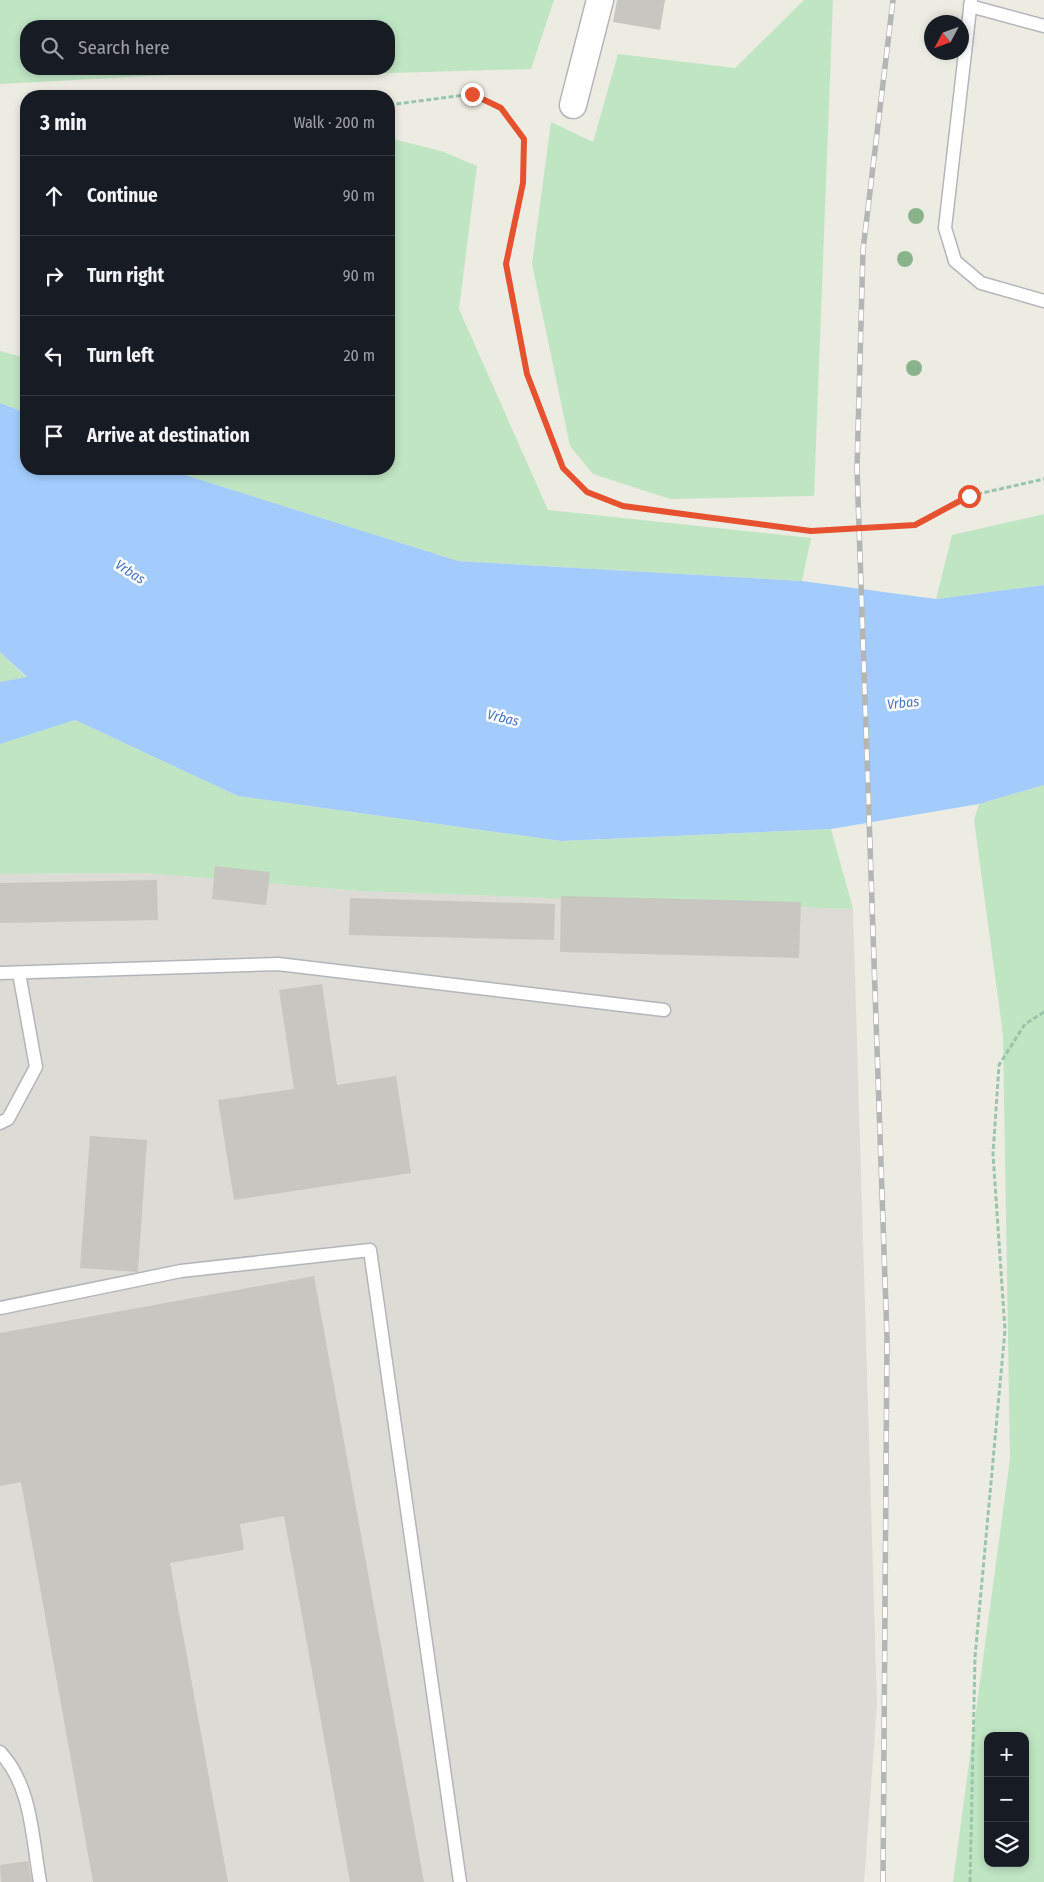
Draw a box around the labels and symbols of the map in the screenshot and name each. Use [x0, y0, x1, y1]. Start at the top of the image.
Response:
north arrow [924, 15, 969, 60]
route end [461, 83, 484, 106]
route start [958, 485, 981, 508]
water label: Vrbas [112, 556, 148, 588]
water label: Vrbas [886, 693, 920, 713]
water label: Vrbas [485, 706, 521, 730]

